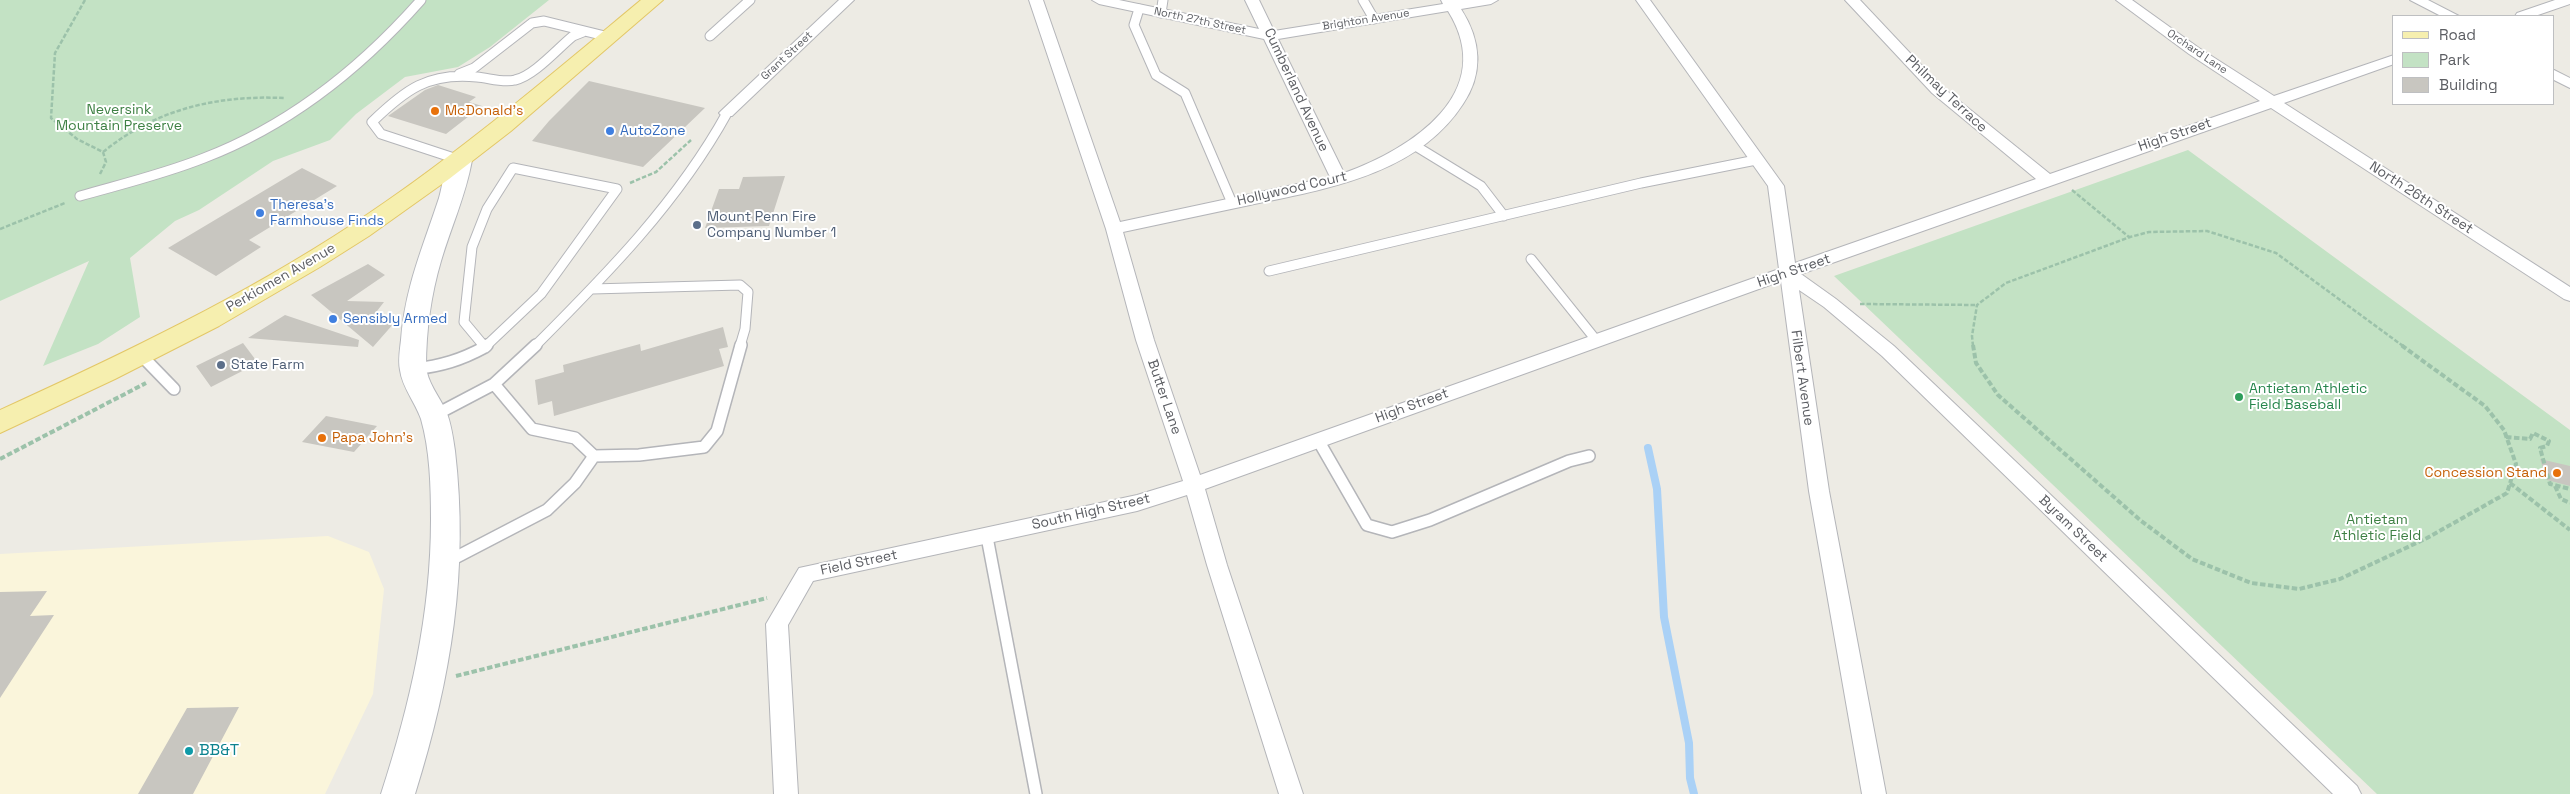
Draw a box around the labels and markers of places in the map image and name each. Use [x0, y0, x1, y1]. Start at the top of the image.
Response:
place label: McDonald's [445, 103, 523, 119]
marker: McDonald's [429, 105, 441, 117]
place label: AutoZone [620, 123, 686, 139]
marker: AutoZone [604, 125, 616, 137]
place label: Theresa's Farmhouse Finds [270, 197, 384, 230]
marker: Theresa's Farmhouse Finds [254, 207, 266, 219]
place label: Mount Penn Fire Company Number 1 [707, 209, 836, 242]
marker: Mount Penn Fire Company Number 1 [691, 219, 703, 231]
place label: Sensibly Armed [343, 311, 447, 327]
marker: Sensibly Armed [327, 313, 339, 325]
place label: State Farm [231, 357, 304, 373]
marker: State Farm [215, 359, 227, 371]
place label: Antietam Athletic Field Baseball [2249, 381, 2367, 414]
marker: Antietam Athletic Field Baseball [2233, 391, 2245, 403]
place label: Papa John's [332, 430, 413, 446]
marker: Papa John's [316, 432, 328, 444]
place label: Concession Stand [2424, 465, 2547, 481]
marker: Concession Stand [2551, 467, 2563, 479]
place label: BB&T [199, 741, 239, 761]
marker: BB&T [183, 745, 195, 757]

